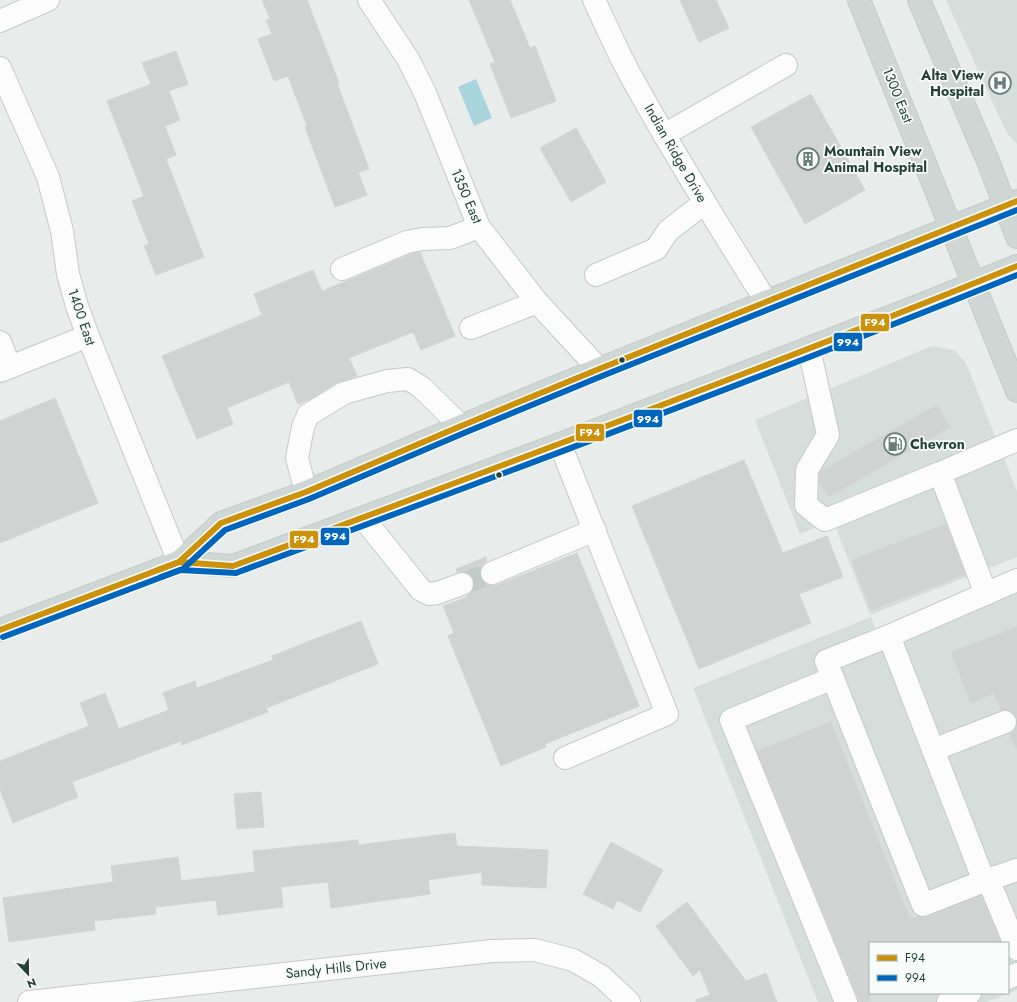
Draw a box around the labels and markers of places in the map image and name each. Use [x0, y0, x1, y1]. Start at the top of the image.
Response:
place label: Alta View Hospital [920, 65, 984, 101]
hospital icon: Alta View Hospital [987, 70, 1013, 96]
place label: Mountain View Animal Hospital [823, 141, 927, 177]
building icon: Mountain View Animal Hospital [795, 146, 821, 172]
unlabelled marker [617, 355, 627, 365]
fuel station icon: Chevron [882, 431, 908, 457]
place label: Chevron [910, 434, 965, 454]
unlabelled marker [494, 470, 504, 480]

